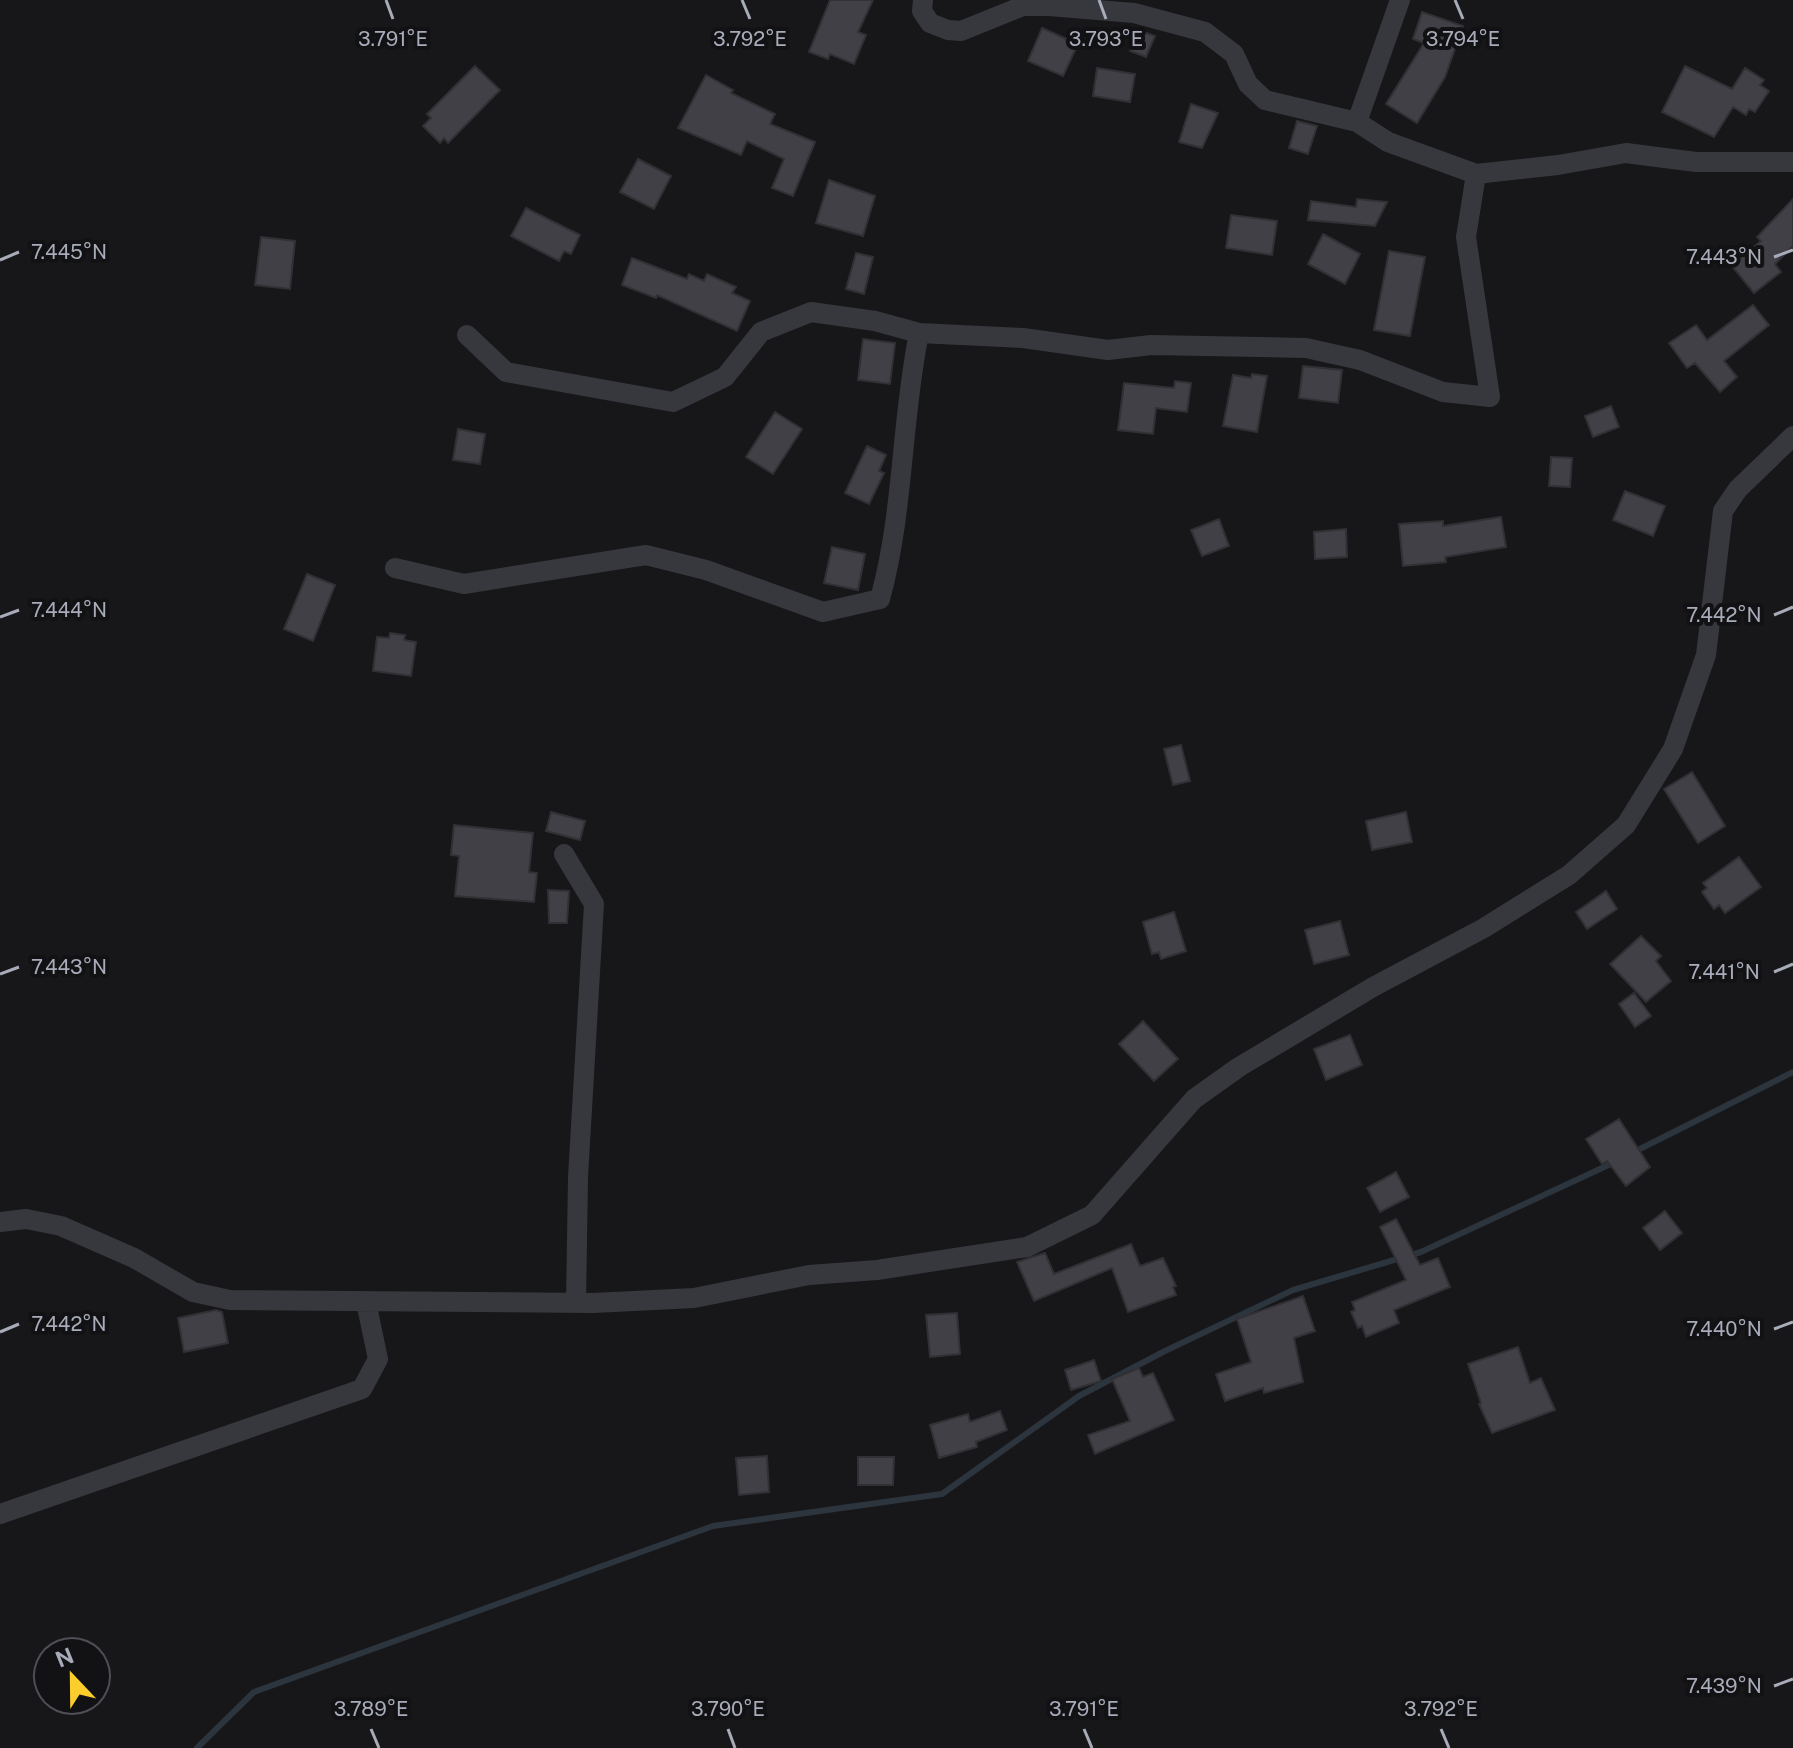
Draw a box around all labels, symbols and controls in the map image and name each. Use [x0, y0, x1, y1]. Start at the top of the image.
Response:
text: 3.791°E [358, 27, 428, 51]
text: 3.792°E [713, 27, 787, 51]
text: 3.793°E [1069, 27, 1143, 51]
text: 3.794°E [1426, 27, 1500, 51]
text: 7.445°N [31, 240, 107, 264]
text: 7.443°N [1686, 245, 1762, 269]
text: 7.444°N [31, 598, 107, 622]
text: 7.442°N [1686, 603, 1762, 627]
text: 7.443°N [31, 955, 107, 979]
text: 7.441°N [1688, 960, 1760, 984]
text: 7.442°N [31, 1312, 107, 1336]
text: 7.440°N [1686, 1317, 1762, 1341]
north arrow [32, 1636, 112, 1716]
text: N [52, 1642, 77, 1673]
text: 7.439°N [1686, 1674, 1762, 1698]
text: 3.789°E [334, 1697, 408, 1721]
text: 3.790°E [691, 1697, 765, 1721]
text: 3.791°E [1049, 1697, 1119, 1721]
text: 3.792°E [1404, 1697, 1478, 1721]

